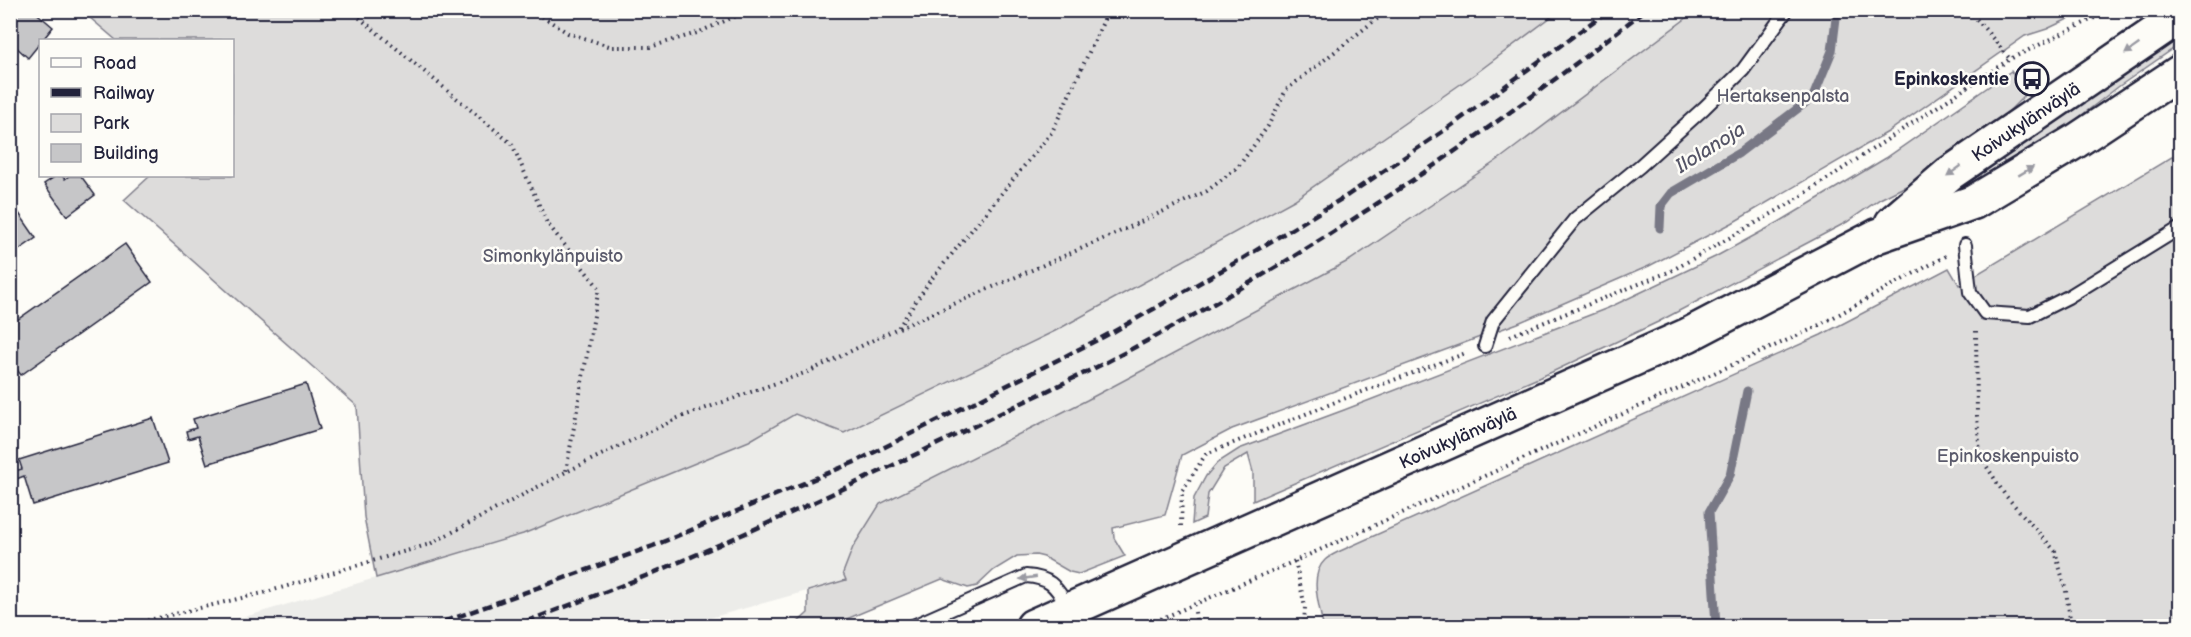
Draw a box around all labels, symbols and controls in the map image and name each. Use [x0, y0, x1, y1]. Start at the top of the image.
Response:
legend [39, 39, 234, 177]
one-way arrow [2125, 43, 2141, 55]
text: Road [93, 53, 137, 74]
bus stop icon: Epinkoskentie [2014, 61, 2050, 97]
place label: Epinkoskentie [1894, 69, 2009, 90]
street label: Koivukylänväylä [1968, 78, 2084, 166]
text: Railway [93, 83, 155, 104]
park label: Hertaksenpalsta [1717, 86, 1849, 107]
text: Park [93, 113, 129, 134]
water label: Ilolanoja [1670, 117, 1750, 179]
text: Building [93, 143, 159, 164]
one-way arrow [1947, 165, 1963, 177]
one-way arrow [2018, 165, 2034, 176]
park label: Simonkylänpuisto [483, 246, 623, 267]
street label: Koivukylänväylä [1396, 403, 1520, 474]
park label: Epinkoskenpuisto [1937, 446, 2079, 467]
one-way arrow [1018, 574, 1037, 583]

